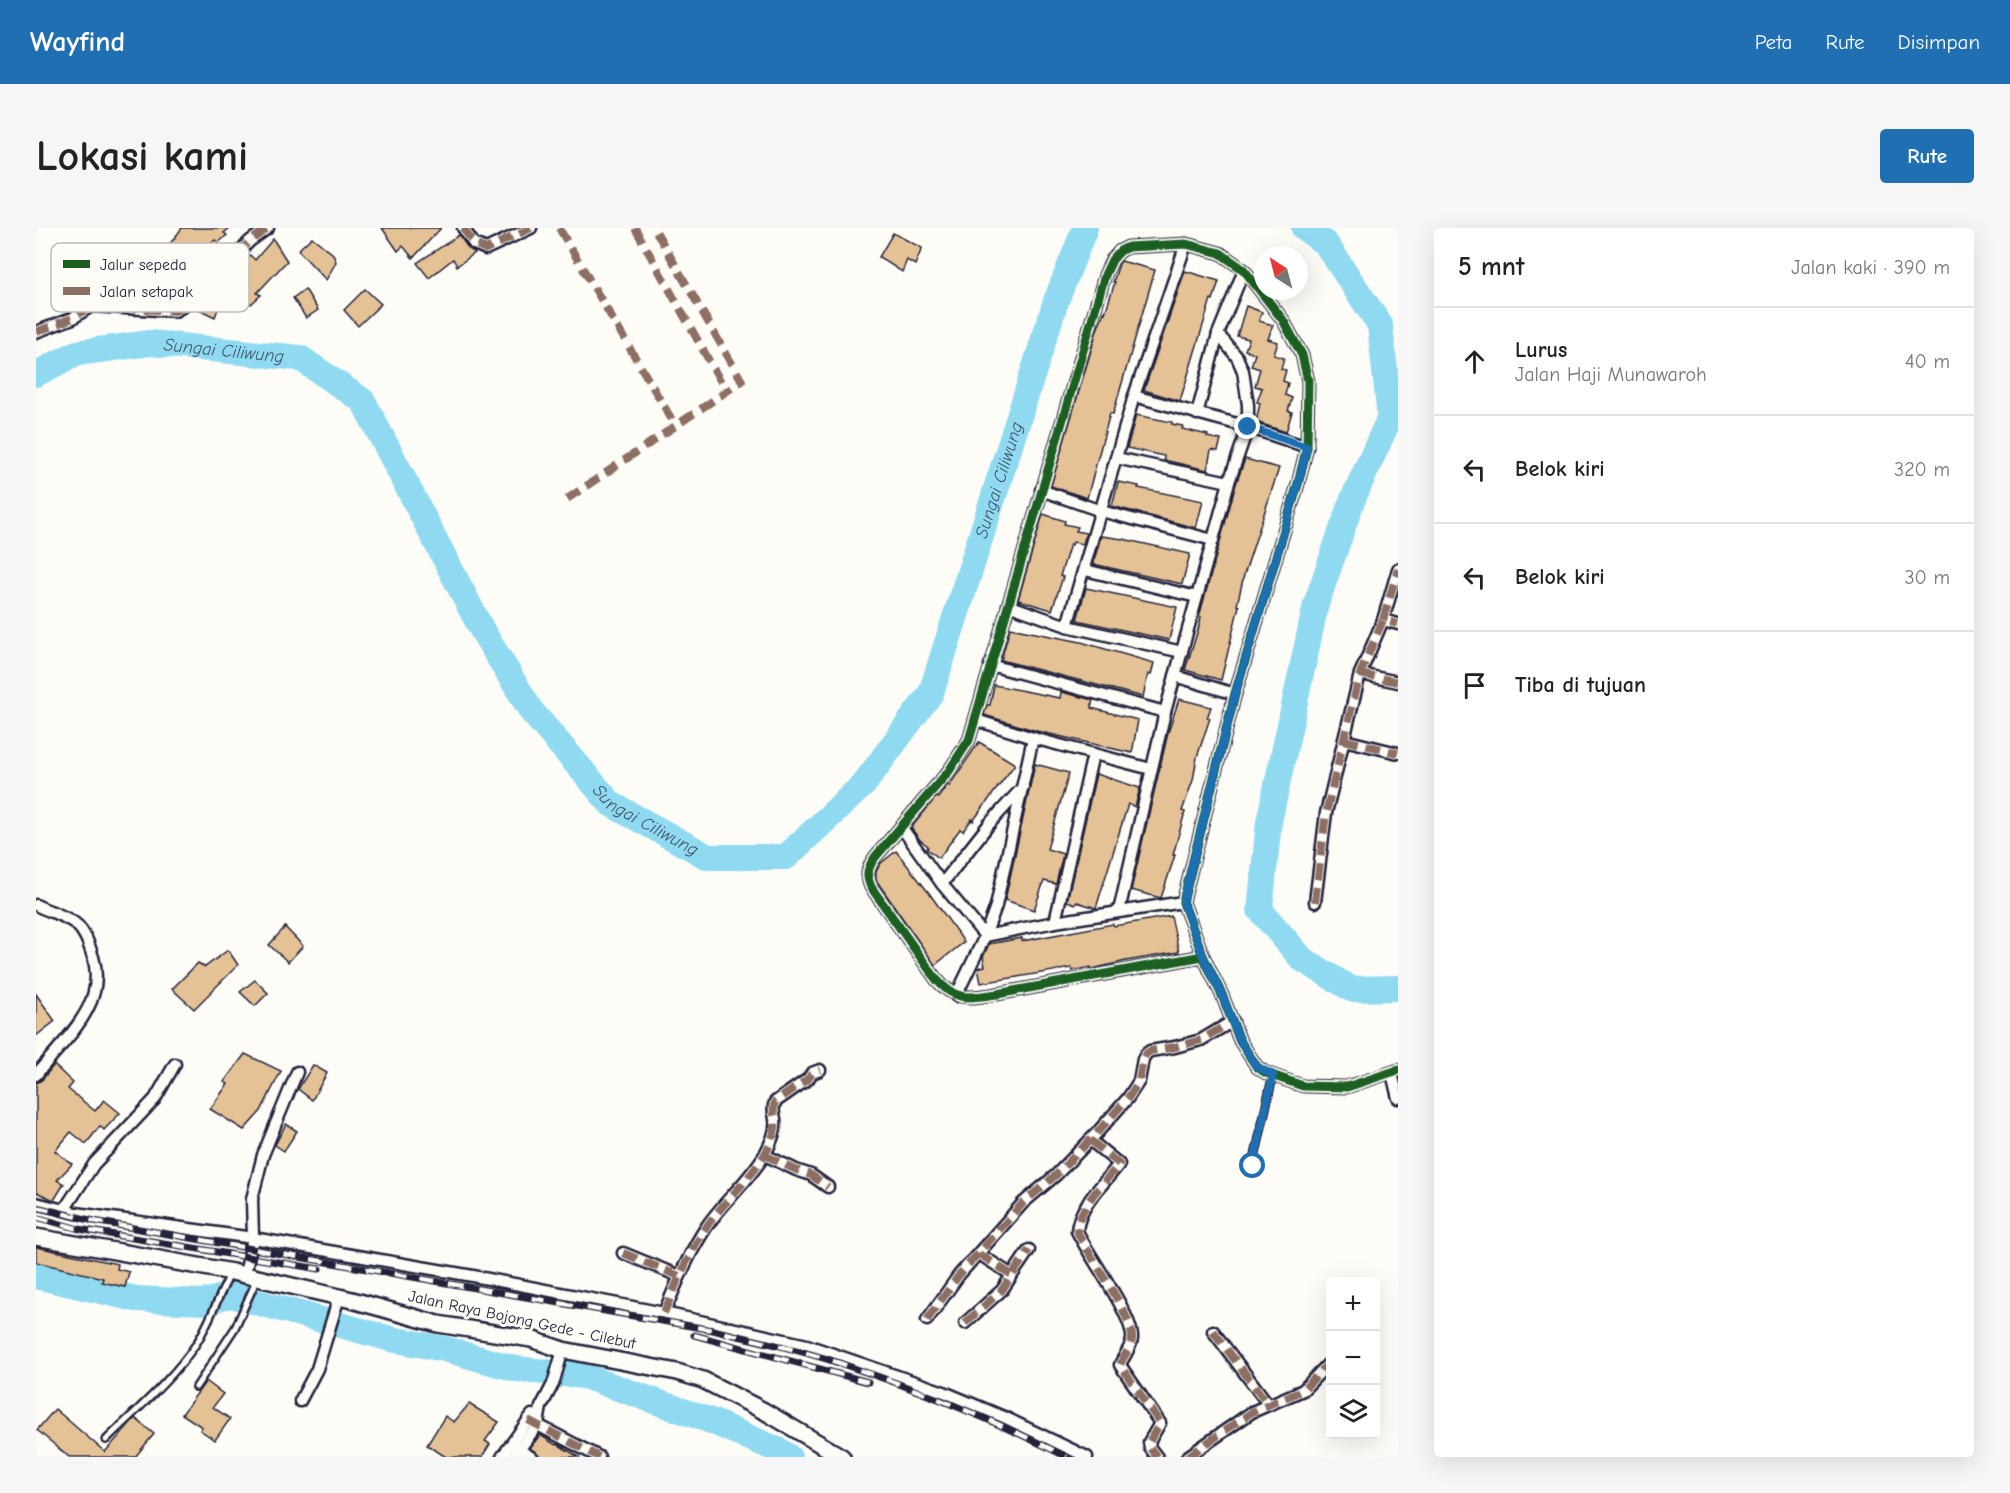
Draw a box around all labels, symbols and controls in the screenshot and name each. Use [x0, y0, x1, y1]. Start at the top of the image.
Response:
text: Wayfind [30, 26, 125, 58]
text: Peta [1755, 30, 1792, 54]
text: Rute [1825, 30, 1865, 54]
text: Disimpan [1898, 30, 1980, 54]
button: Rute [1880, 129, 1974, 183]
text: Lokasi kami [36, 132, 248, 181]
legend [51, 243, 249, 312]
north arrow [1254, 246, 1308, 300]
text: 5 mnt [1458, 252, 1524, 282]
text: Jalur sepeda [100, 256, 187, 274]
text: Jalan kaki · 390 m [1791, 256, 1950, 279]
text: Jalan setapak [100, 283, 193, 301]
water label: Sungai Ciliwung [163, 334, 285, 367]
text: Lurus [1515, 337, 1567, 363]
icon: ahead [1458, 345, 1491, 378]
text: 40 m [1905, 350, 1950, 373]
text: Jalan Haji Munawaroh [1515, 363, 1707, 386]
route end [1234, 413, 1260, 439]
water label: Sungai Ciliwung [971, 419, 1027, 541]
icon: left [1458, 453, 1491, 486]
text: Belok kiri [1515, 456, 1605, 482]
text: 320 m [1894, 458, 1950, 481]
icon: left [1458, 561, 1491, 594]
text: Belok kiri [1515, 564, 1605, 590]
text: 30 m [1904, 566, 1950, 589]
icon: arrive [1458, 669, 1491, 702]
text: Tiba di tujuan [1515, 672, 1646, 698]
water label: Sungai Ciliwung [588, 780, 702, 860]
route start [1239, 1152, 1265, 1178]
map controls [1326, 1277, 1380, 1439]
button: + [1326, 1277, 1380, 1331]
street label: Jalan Raya Bojong Gede - Cilebut [407, 1287, 638, 1353]
button: − [1326, 1331, 1380, 1385]
button: layers [1326, 1385, 1380, 1439]

